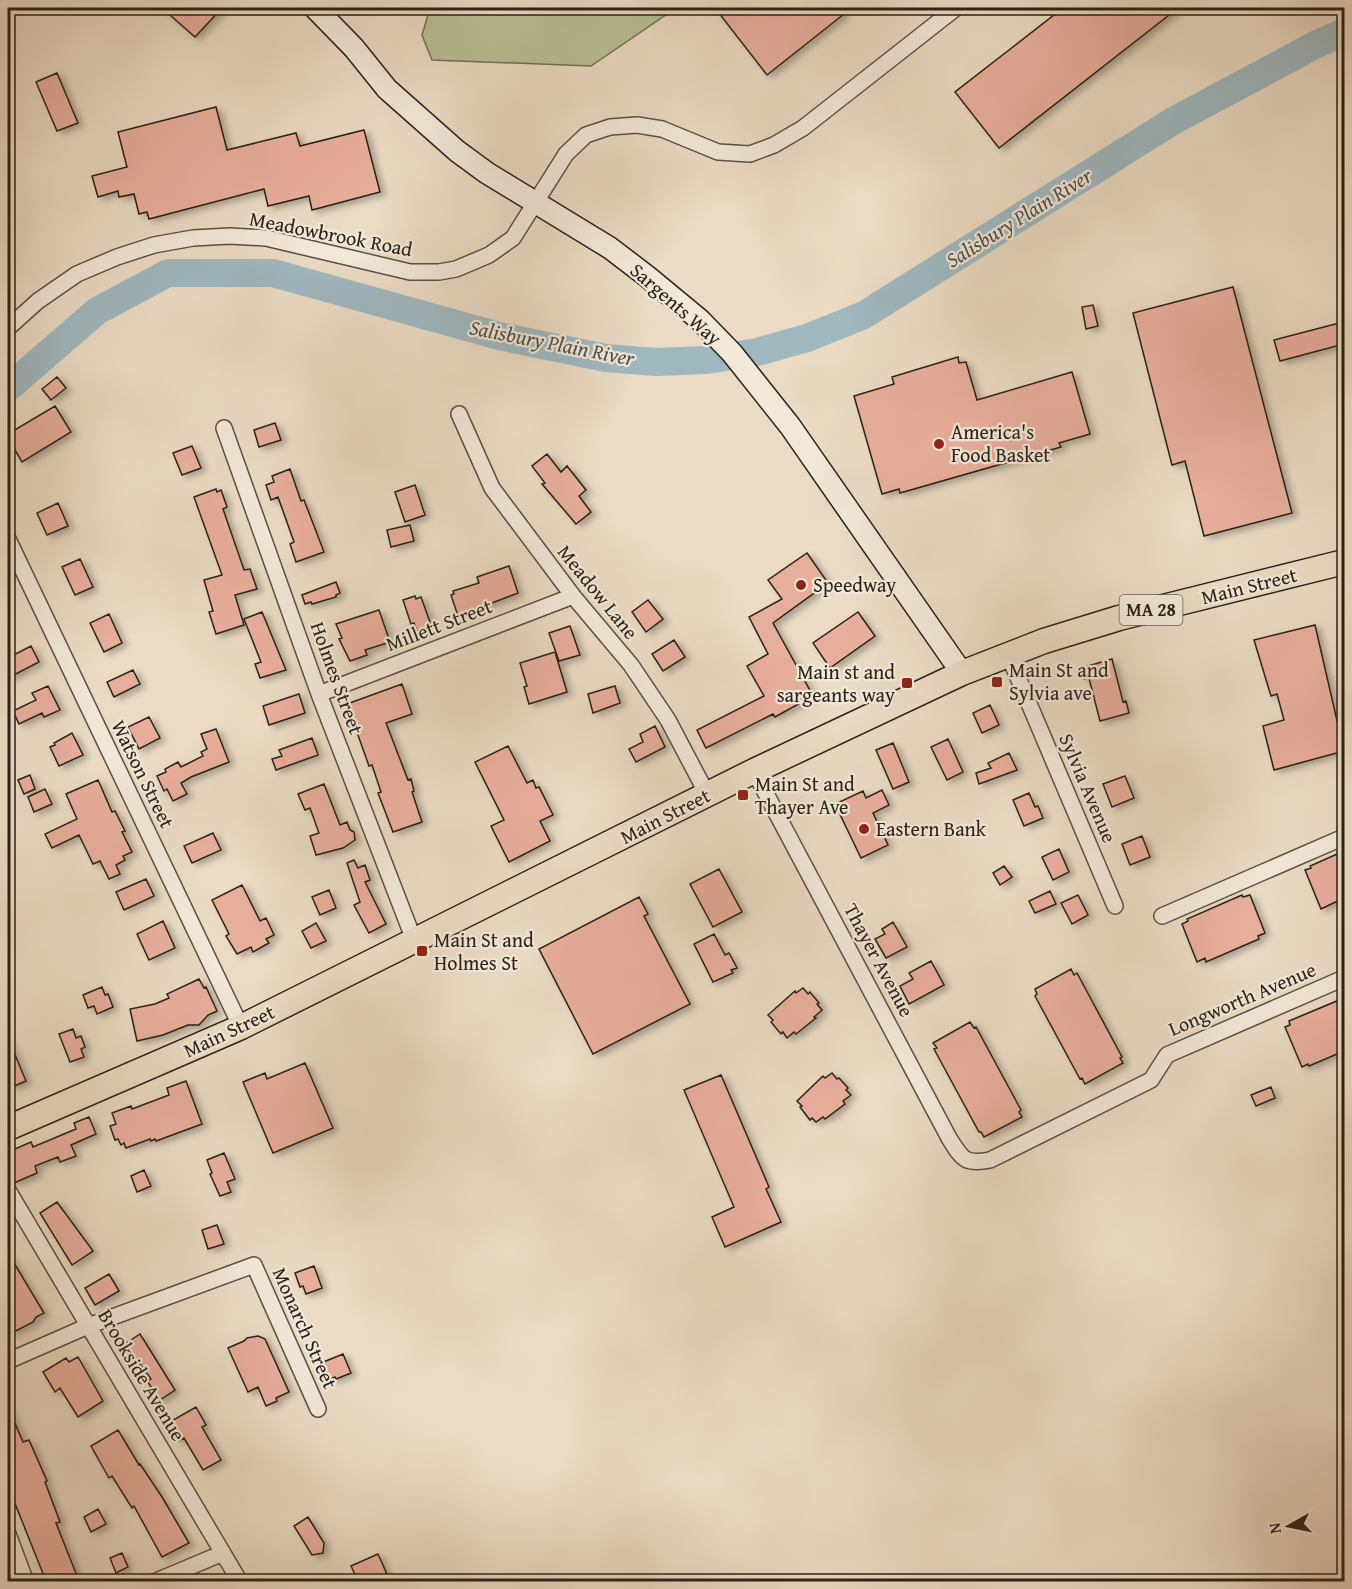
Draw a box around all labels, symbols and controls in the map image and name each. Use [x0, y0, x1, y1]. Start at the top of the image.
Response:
water label: Salisbury Plain River [940, 159, 1099, 275]
street label: Meadowbrook Road [247, 204, 415, 264]
street label: Sargents Way [624, 256, 729, 352]
water label: Salisbury Plain River [467, 311, 638, 374]
place label: America's Food Basket [951, 417, 1050, 469]
marker: America's Food Basket [932, 437, 946, 451]
street label: Meadow Lane [551, 538, 646, 645]
street label: Main Street [1198, 560, 1300, 611]
place label: Speedway [813, 570, 896, 599]
marker: Speedway [794, 578, 808, 592]
street label: Millett Street [381, 591, 496, 658]
road number: MA 28 [1120, 595, 1182, 625]
street label: Holmes Street [304, 618, 371, 738]
place label: Main St and Sylvia ave [1009, 655, 1109, 707]
place label: Main st and sargeants way [777, 657, 895, 709]
marker: Main St and Sylvia ave [990, 675, 1004, 689]
marker: Main st and sargeants way [900, 676, 914, 690]
street label: Watson Street [105, 715, 182, 833]
street label: Sylvia Avenue [1052, 729, 1125, 847]
place label: Main St and Thayer Ave [755, 769, 855, 821]
street label: Main Street [615, 780, 715, 851]
marker: Main St and Thayer Ave [736, 788, 750, 802]
place label: Eastern Bank [876, 814, 987, 843]
marker: Eastern Bank [857, 822, 871, 836]
street label: Thayer Avenue [837, 898, 922, 1022]
place label: Main St and Holmes St [434, 925, 534, 977]
marker: Main St and Holmes St [415, 944, 429, 958]
street label: Longworth Avenue [1164, 954, 1320, 1043]
street label: Main Street [178, 997, 279, 1064]
street label: Monarch Street [266, 1263, 345, 1393]
street label: Brookside Avenue [92, 1303, 193, 1446]
north arrow [1259, 1496, 1319, 1556]
text: N [1261, 1521, 1287, 1536]

